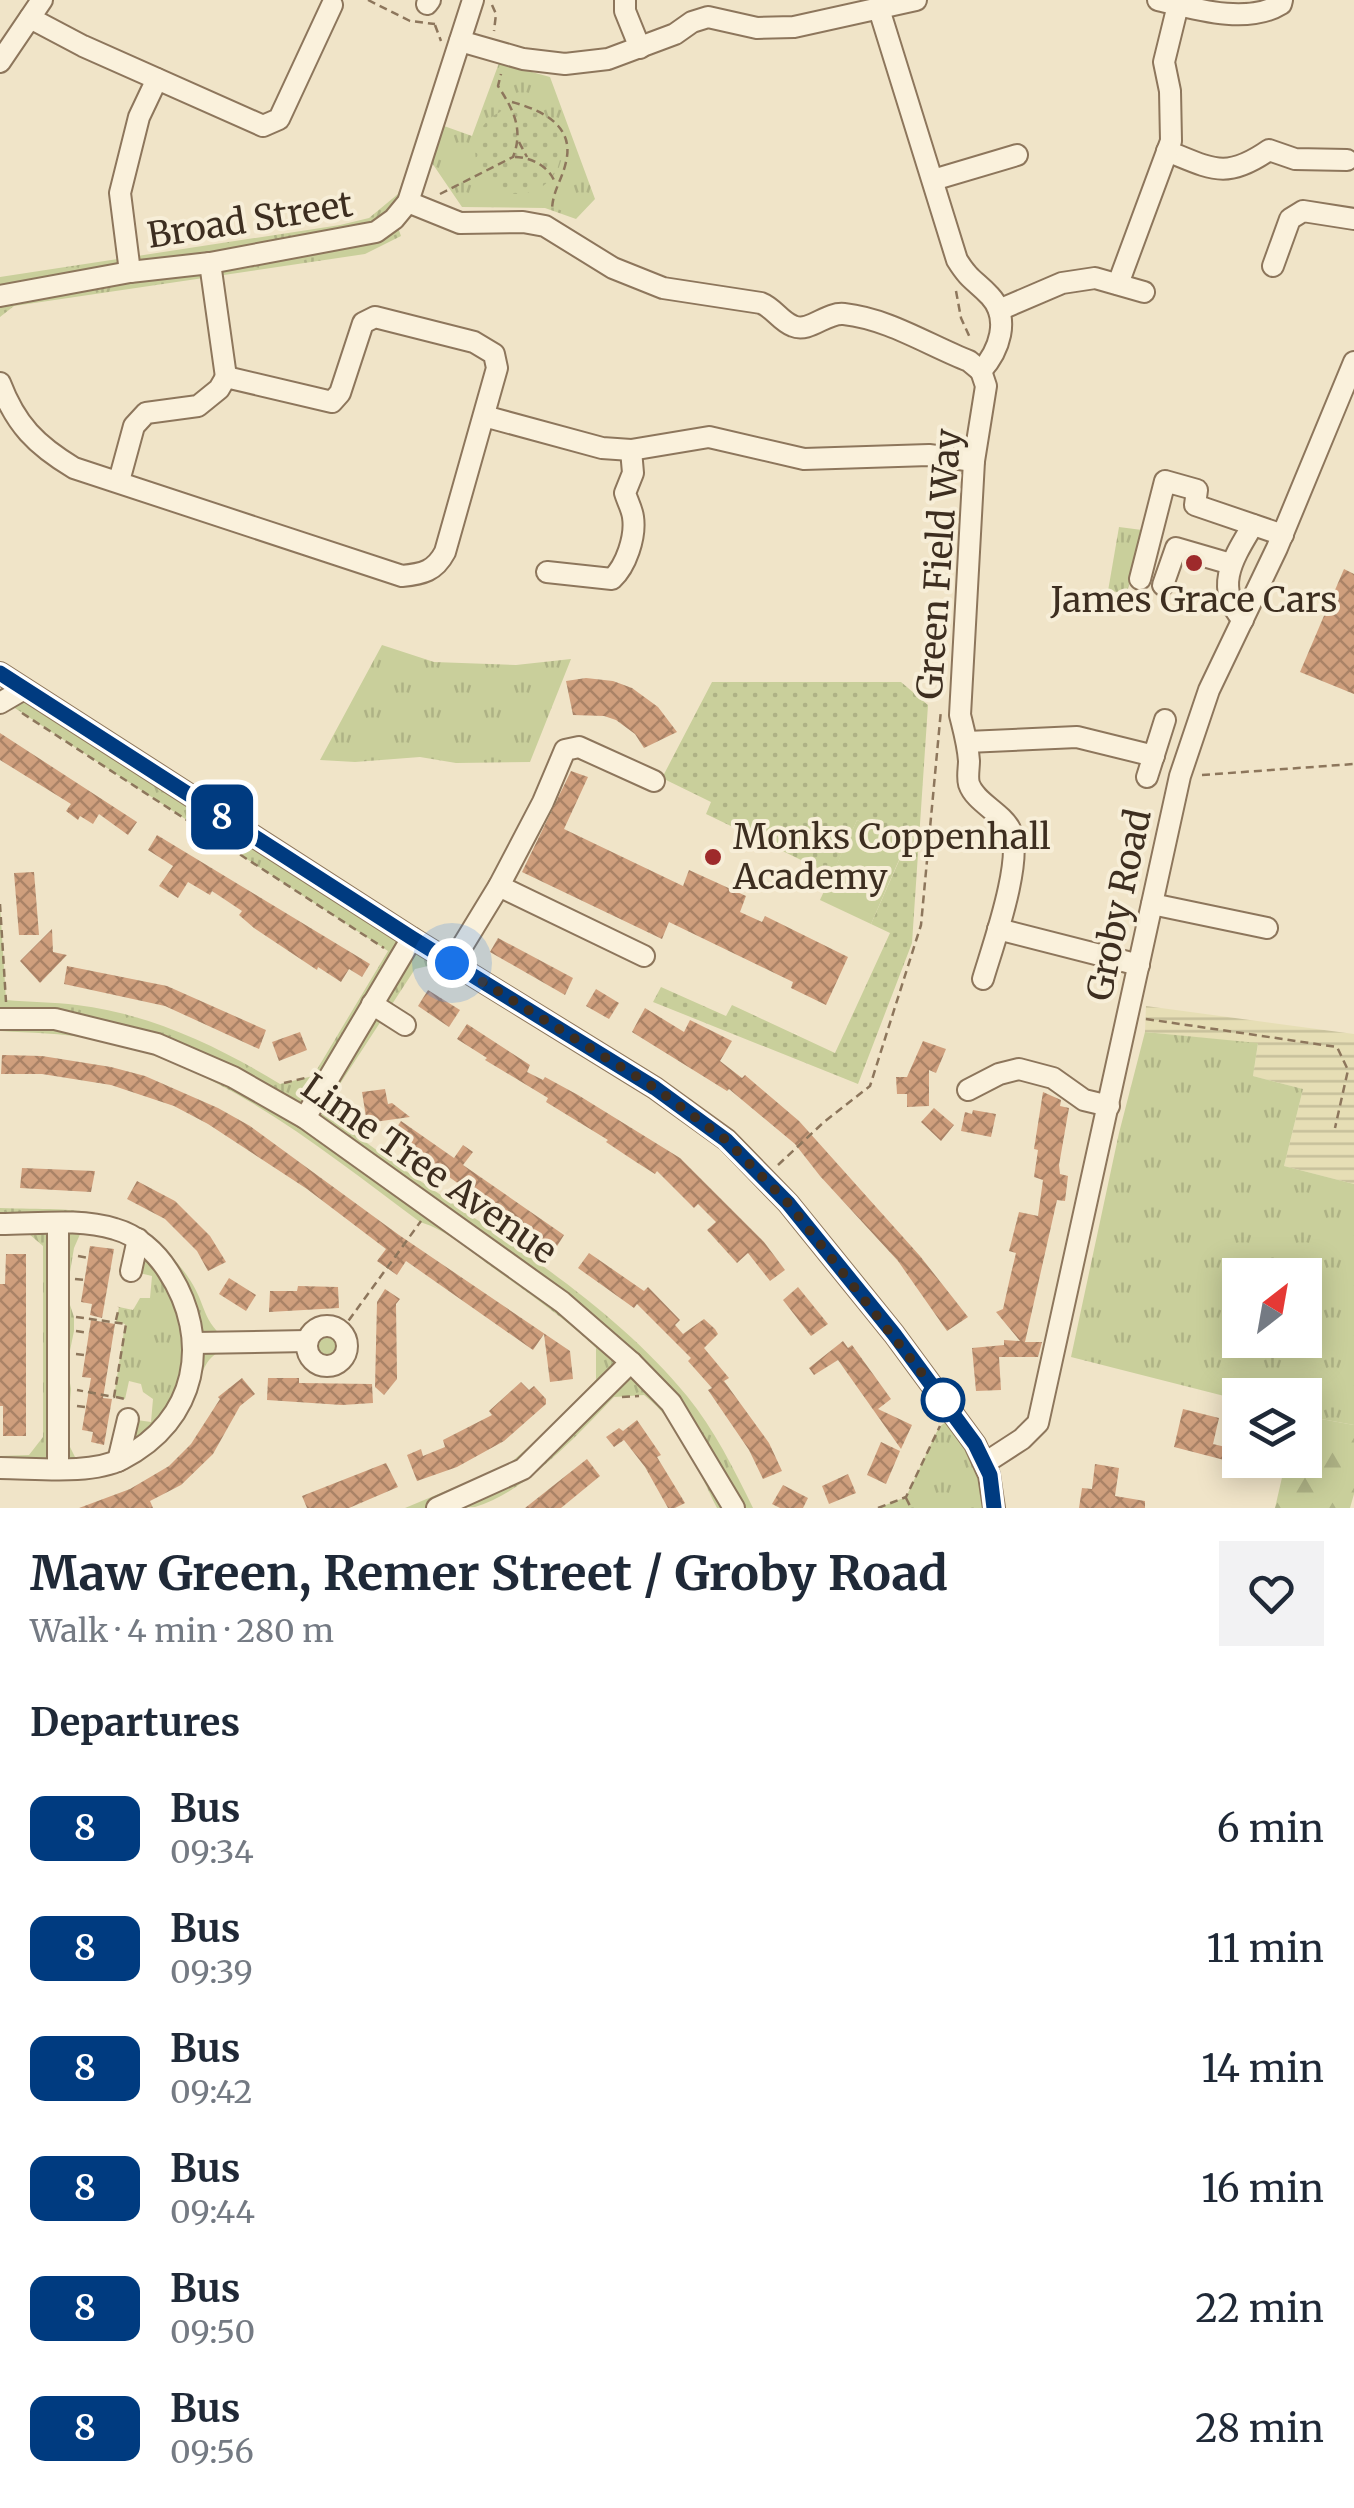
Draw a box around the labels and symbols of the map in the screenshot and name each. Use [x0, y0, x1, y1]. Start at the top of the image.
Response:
street label: Broad Street [144, 182, 356, 258]
street label: Green Field Way [908, 427, 970, 701]
marker: James Grace Cars [1183, 552, 1205, 574]
place label: James Grace Cars [1050, 578, 1337, 622]
line badge: 8 [190, 784, 254, 850]
street label: Groby Road [1077, 805, 1161, 1005]
place label: Monks Coppenhall Academy [732, 815, 1051, 899]
marker: Monks Coppenhall Academy [702, 846, 724, 868]
your location [427, 938, 477, 988]
street label: Lime Tree Avenue [293, 1065, 565, 1273]
north arrow [1222, 1258, 1322, 1358]
unlabelled marker [922, 1379, 964, 1421]

